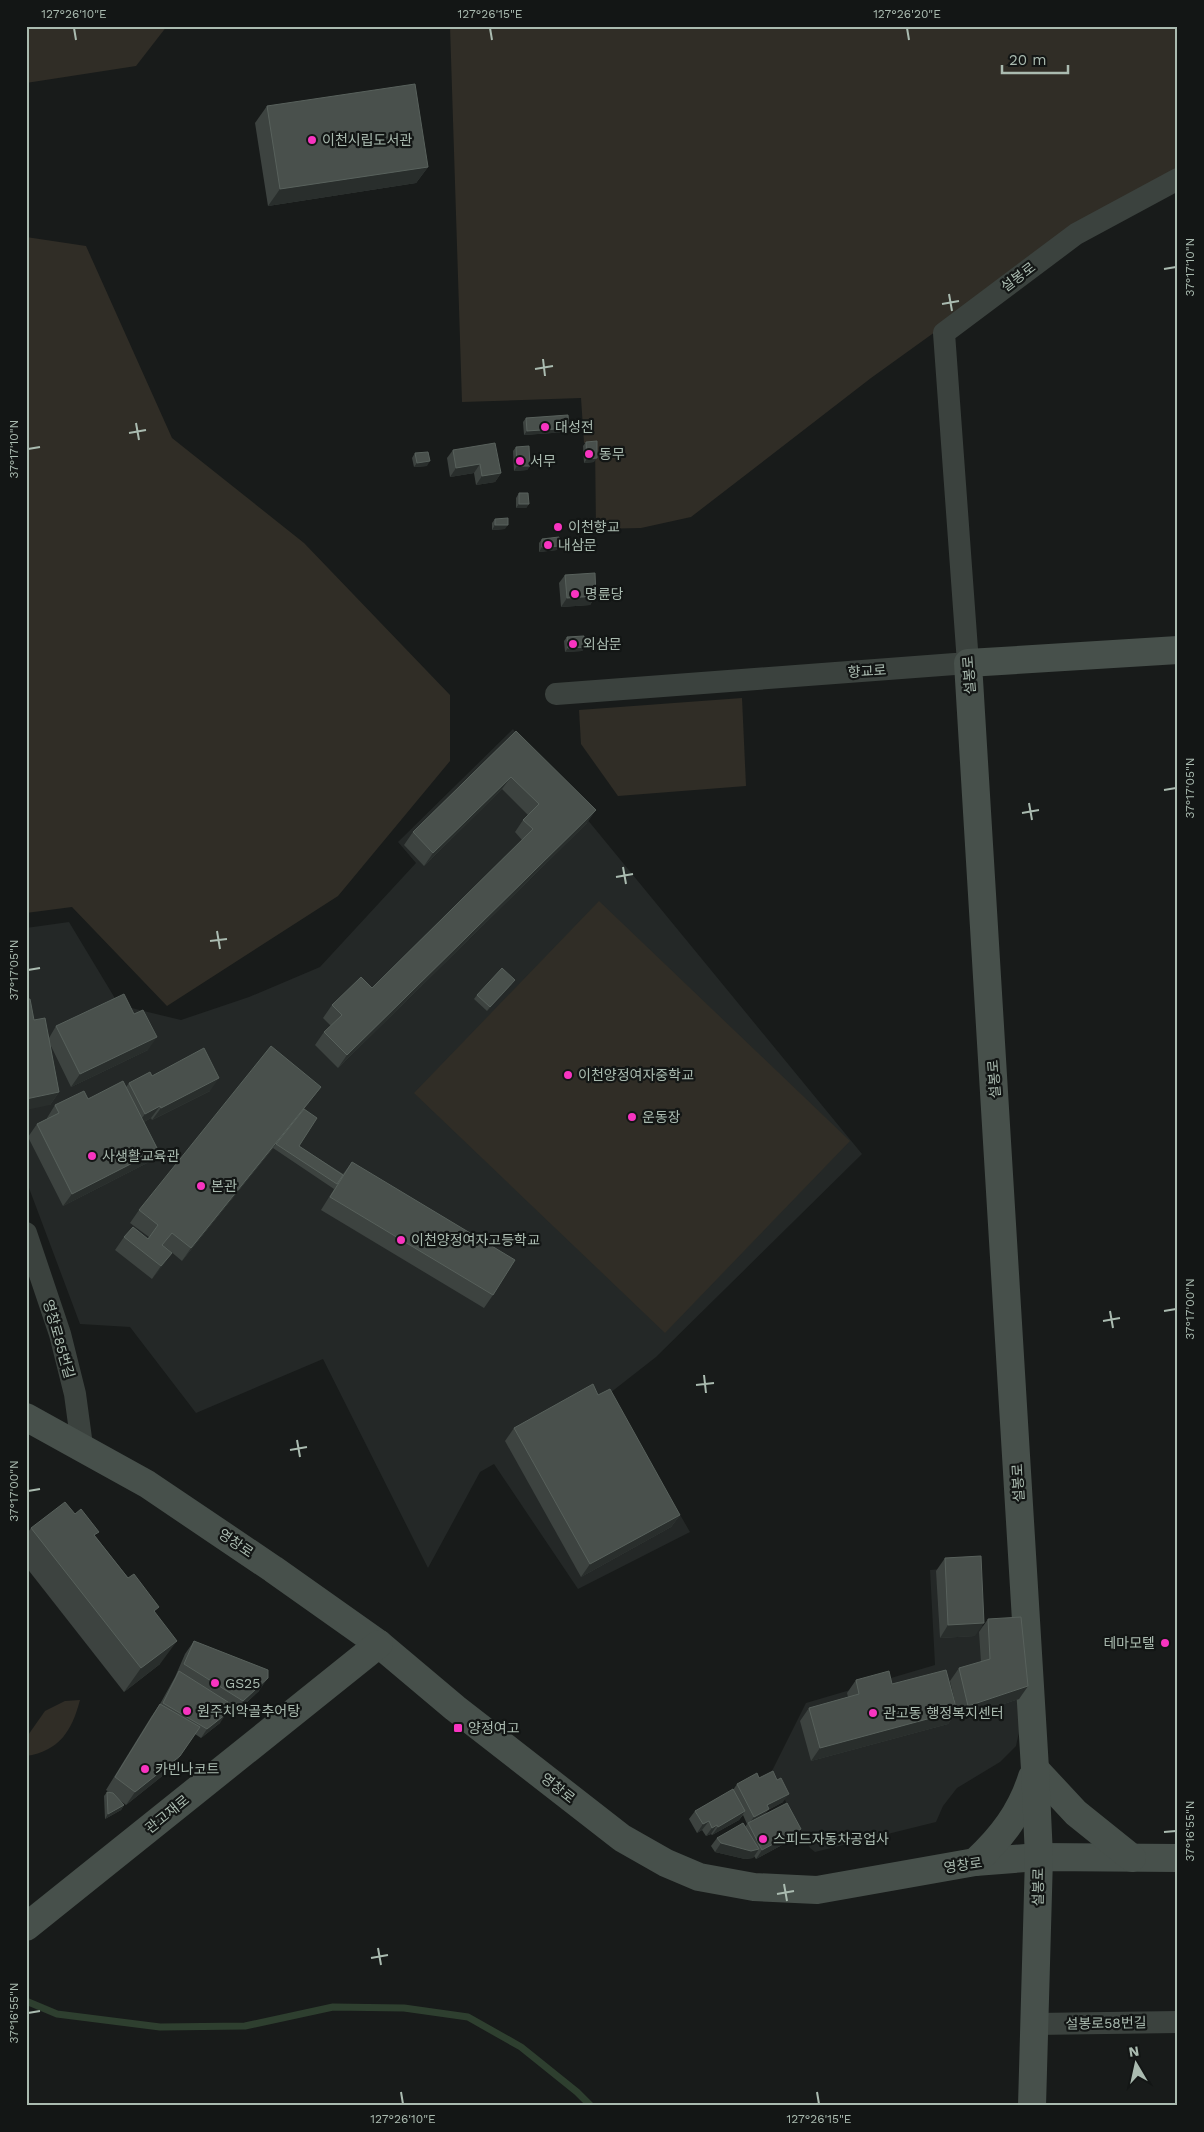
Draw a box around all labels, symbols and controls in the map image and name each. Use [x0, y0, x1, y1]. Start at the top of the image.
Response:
text: 127°26'10"E [41, 7, 107, 21]
text: 127°26'15"E [458, 7, 523, 21]
text: 127°26'20"E [873, 7, 941, 21]
scale bar [1002, 42, 1068, 74]
text: 20 m [1009, 51, 1047, 69]
place label: 이천시립도서관 [322, 132, 412, 148]
marker: 이천시립도서관 [306, 134, 318, 146]
text: 37°17'10"N [1183, 238, 1197, 296]
street label: 설봉로 [998, 259, 1038, 295]
place label: 대성전 [555, 419, 594, 435]
text: 37°17'10"N [7, 420, 21, 478]
marker: 대성전 [539, 421, 551, 433]
place label: 동무 [599, 446, 625, 462]
marker: 동무 [583, 448, 595, 460]
place label: 서무 [530, 453, 556, 469]
marker: 서무 [514, 455, 526, 467]
place label: 이천향교 [568, 519, 620, 535]
marker: 이천향교 [552, 521, 564, 533]
place label: 내삼문 [558, 537, 597, 553]
marker: 내삼문 [542, 539, 554, 551]
place label: 명륜당 [585, 586, 624, 602]
marker: 명륜당 [569, 588, 581, 600]
place label: 외삼문 [583, 636, 622, 652]
marker: 외삼문 [567, 638, 579, 650]
street label: 설봉로 [960, 655, 978, 695]
street label: 향교로 [847, 662, 887, 680]
text: 37°17'05"N [1183, 757, 1197, 819]
text: 37°17'05"N [7, 939, 21, 1001]
street label: 설봉로 [985, 1059, 1003, 1099]
place label: 이천양정여자중학교 [578, 1067, 694, 1083]
marker: 이천양정여자중학교 [562, 1069, 574, 1081]
place label: 운동장 [642, 1109, 681, 1125]
marker: 운동장 [626, 1111, 638, 1123]
place label: 사생활교육관 [102, 1148, 179, 1164]
marker: 사생활교육관 [86, 1150, 98, 1162]
place label: 본관 [211, 1178, 237, 1194]
marker: 본관 [195, 1180, 207, 1192]
place label: 이천양정여자고등학교 [411, 1232, 540, 1248]
marker: 이천양정여자고등학교 [395, 1234, 407, 1246]
text: 37°17'00"N [1183, 1278, 1197, 1340]
street label: 영창로85번길 [40, 1298, 78, 1380]
text: 37°17'00"N [7, 1460, 21, 1522]
street label: 설봉로 [1009, 1463, 1027, 1503]
street label: 영창로 [216, 1526, 257, 1561]
place label: 테마모텔 [1103, 1635, 1155, 1651]
marker: 테마모텔 [1159, 1637, 1171, 1649]
place label: GS25 [225, 1675, 260, 1691]
marker: GS25 [209, 1677, 221, 1689]
place label: 원주치악골추어탕 [197, 1703, 300, 1719]
marker: 원주치악골추어탕 [181, 1705, 193, 1717]
place label: 관고동 행정복지센터 [883, 1705, 1004, 1721]
marker: 관고동 행정복지센터 [867, 1707, 879, 1719]
place label: 양정여고 [468, 1720, 520, 1736]
marker: 양정여고 [452, 1722, 464, 1734]
place label: 카빈나코트 [155, 1761, 220, 1777]
marker: 카빈나코트 [139, 1763, 151, 1775]
street label: 영창로 [538, 1770, 578, 1806]
street label: 관고재로 [142, 1791, 192, 1836]
text: 37°16'55"N [1183, 1800, 1197, 1862]
place label: 스피드자동차공업사 [773, 1831, 889, 1847]
marker: 스피드자동차공업사 [757, 1833, 769, 1845]
street label: 영창로 [943, 1854, 983, 1876]
street label: 설봉로 [1030, 1867, 1046, 1906]
text: 37°16'55"N [7, 1982, 21, 2044]
street label: 설봉로58번길 [1065, 2014, 1147, 2032]
north arrow [1112, 2040, 1162, 2090]
text: N [1128, 2042, 1140, 2060]
text: 127°26'10"E [370, 2112, 436, 2126]
text: 127°26'15"E [787, 2112, 852, 2126]

